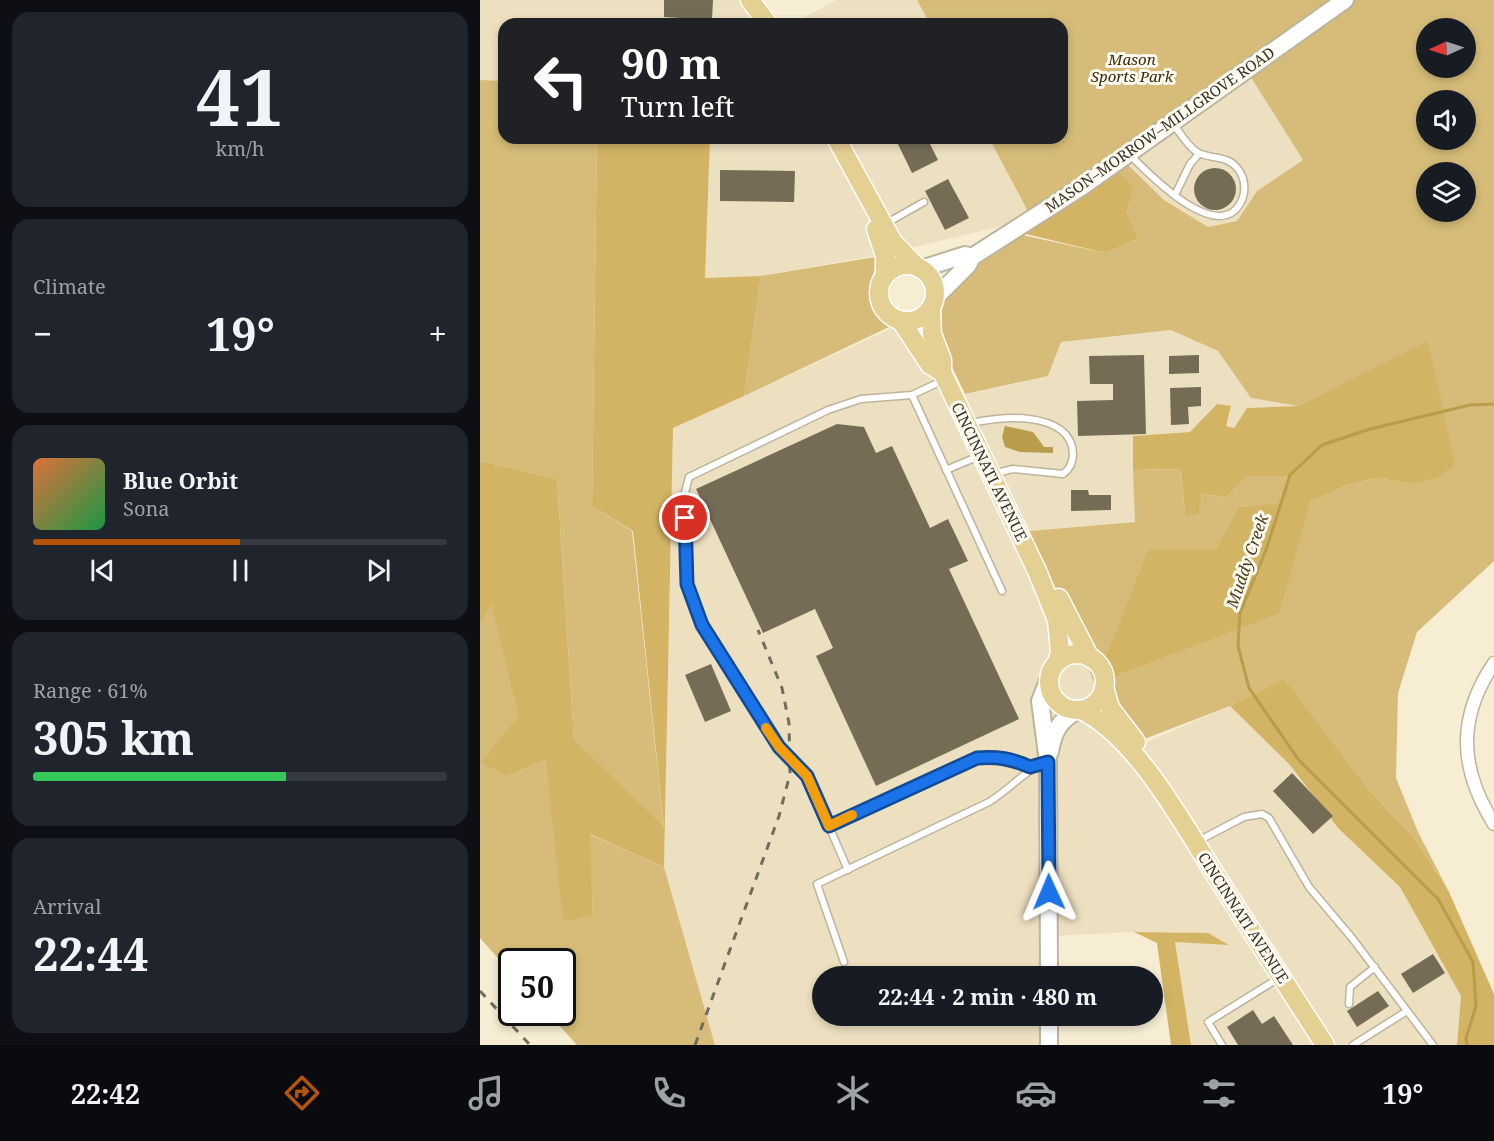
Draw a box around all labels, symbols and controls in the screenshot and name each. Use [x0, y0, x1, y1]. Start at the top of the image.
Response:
north arrow [1416, 18, 1476, 78]
map controls [1416, 18, 1476, 222]
text: 90 m [621, 34, 721, 91]
icon: left [522, 42, 600, 120]
street label: MASON–MORROW–MILLGROVE ROAD [1041, 42, 1278, 217]
text: 41 [196, 43, 284, 149]
park label: Mason Sports Park [1091, 49, 1174, 86]
text: Turn left [621, 88, 734, 125]
button: sound [1416, 90, 1476, 150]
text: km/h [215, 135, 265, 162]
button: layers [1416, 162, 1476, 222]
text: Climate [33, 273, 106, 300]
text: 19° [206, 303, 275, 364]
text: − [33, 311, 52, 356]
text: + [429, 311, 447, 356]
street label: CINCINNATI AVENUE [947, 399, 1032, 544]
text: Blue Orbit [123, 465, 238, 495]
pin [659, 492, 710, 543]
text: Sona [123, 495, 170, 522]
icon: arrive [668, 501, 701, 534]
water label: Muddy Creek [1220, 510, 1274, 612]
icon: previous [86, 554, 119, 587]
icon: pause [224, 554, 257, 587]
icon: next [362, 554, 395, 587]
text: Range · 61% [33, 677, 147, 704]
text: 305 km [33, 707, 194, 768]
street label: CINCINNATI AVENUE [1194, 848, 1294, 987]
position arrow [1017, 860, 1081, 924]
text: Arrival [33, 893, 101, 920]
text: 22:44 [33, 923, 148, 984]
speed limit sign: 50 [498, 948, 576, 1026]
text: 22:44 · 2 min · 480 m [878, 981, 1097, 1011]
icon: directions [281, 1072, 323, 1114]
icon: music [465, 1072, 507, 1114]
icon: phone [648, 1072, 690, 1114]
icon: climate [832, 1072, 874, 1114]
icon: car [1015, 1072, 1057, 1114]
icon: filters [1198, 1072, 1240, 1114]
text: 22:42 [71, 1075, 140, 1112]
text: 19° [1382, 1075, 1423, 1112]

